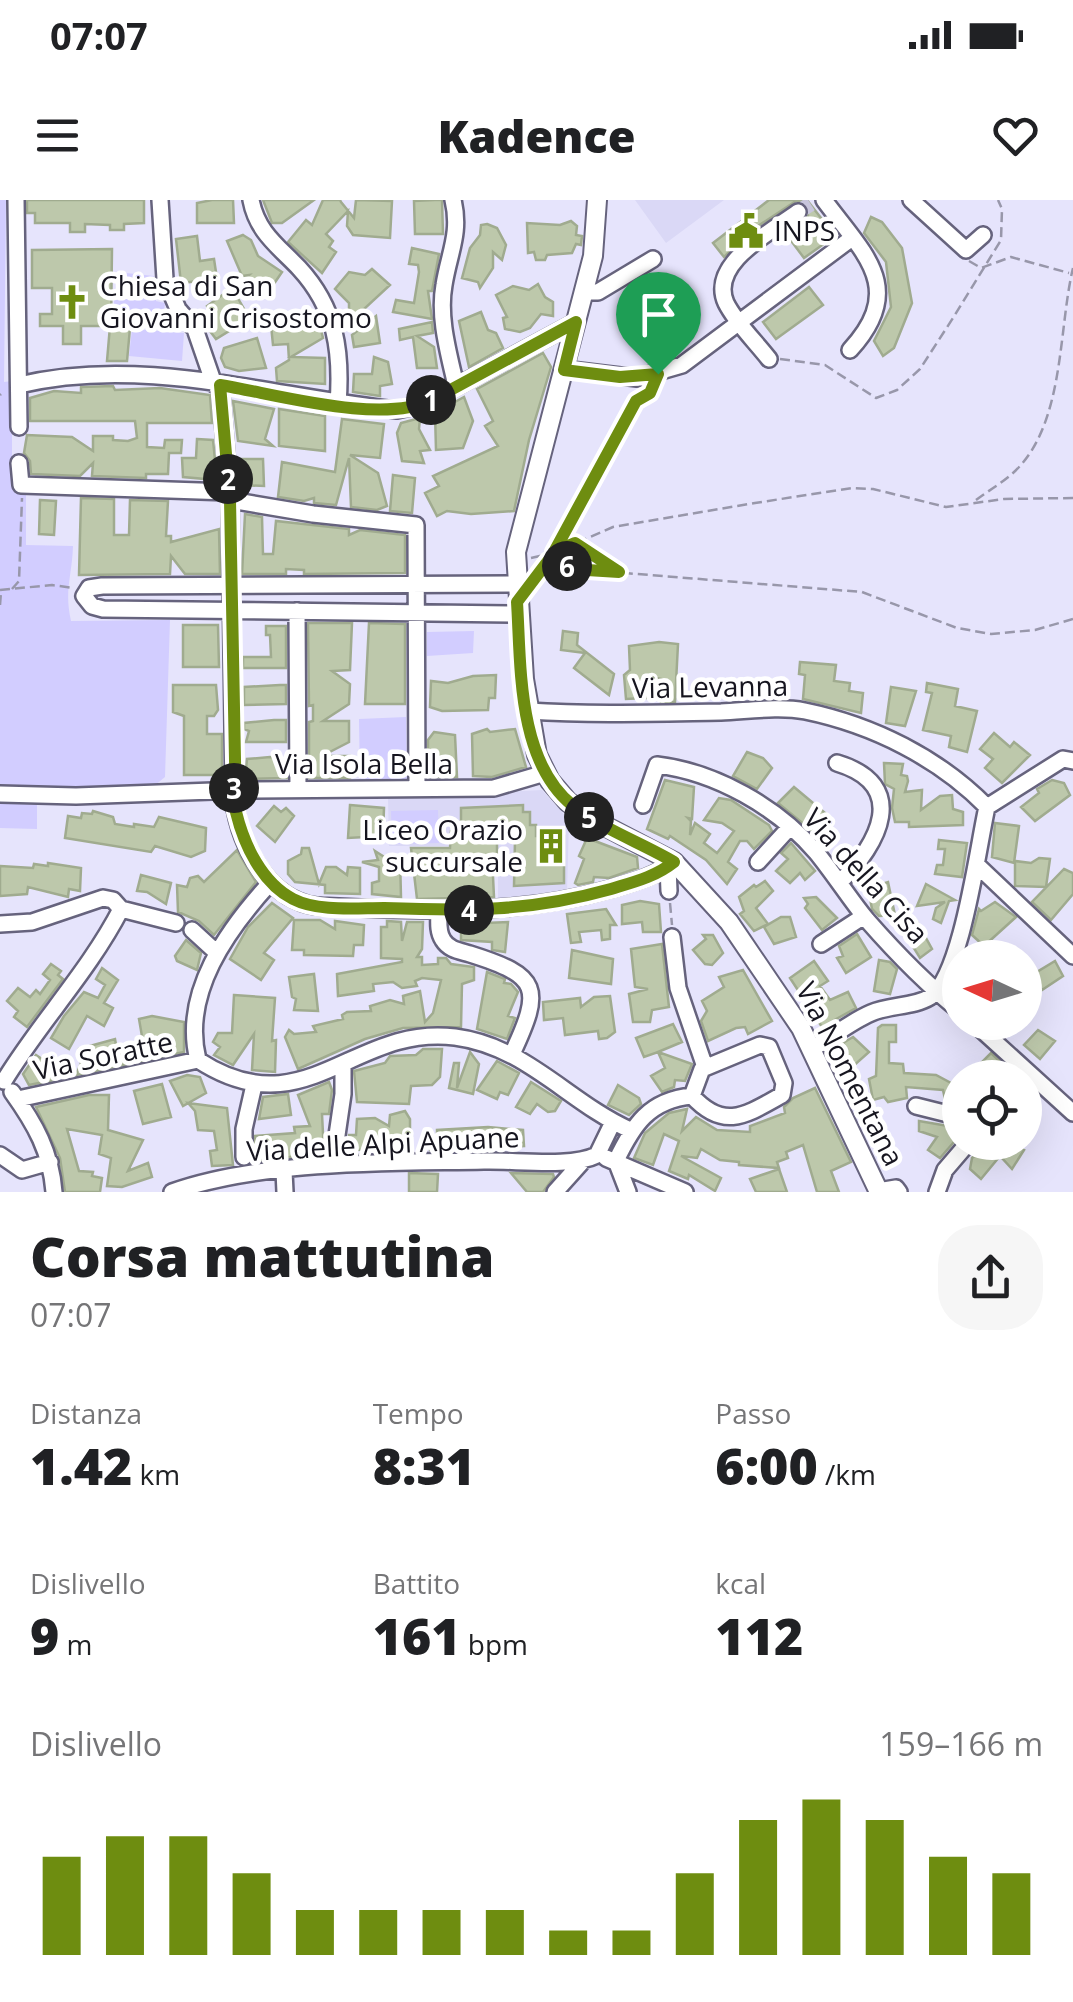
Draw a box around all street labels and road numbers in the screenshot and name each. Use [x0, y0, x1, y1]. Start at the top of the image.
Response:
street label: Via Levanna [631, 666, 788, 706]
street label: Via Isola Bella [275, 744, 453, 782]
street label: Via della Cisa [796, 799, 938, 951]
street label: Via Nomentana [788, 975, 914, 1172]
street label: Via Soratte [30, 1022, 176, 1088]
street label: Via delle Alpi Apuane [245, 1117, 520, 1169]

